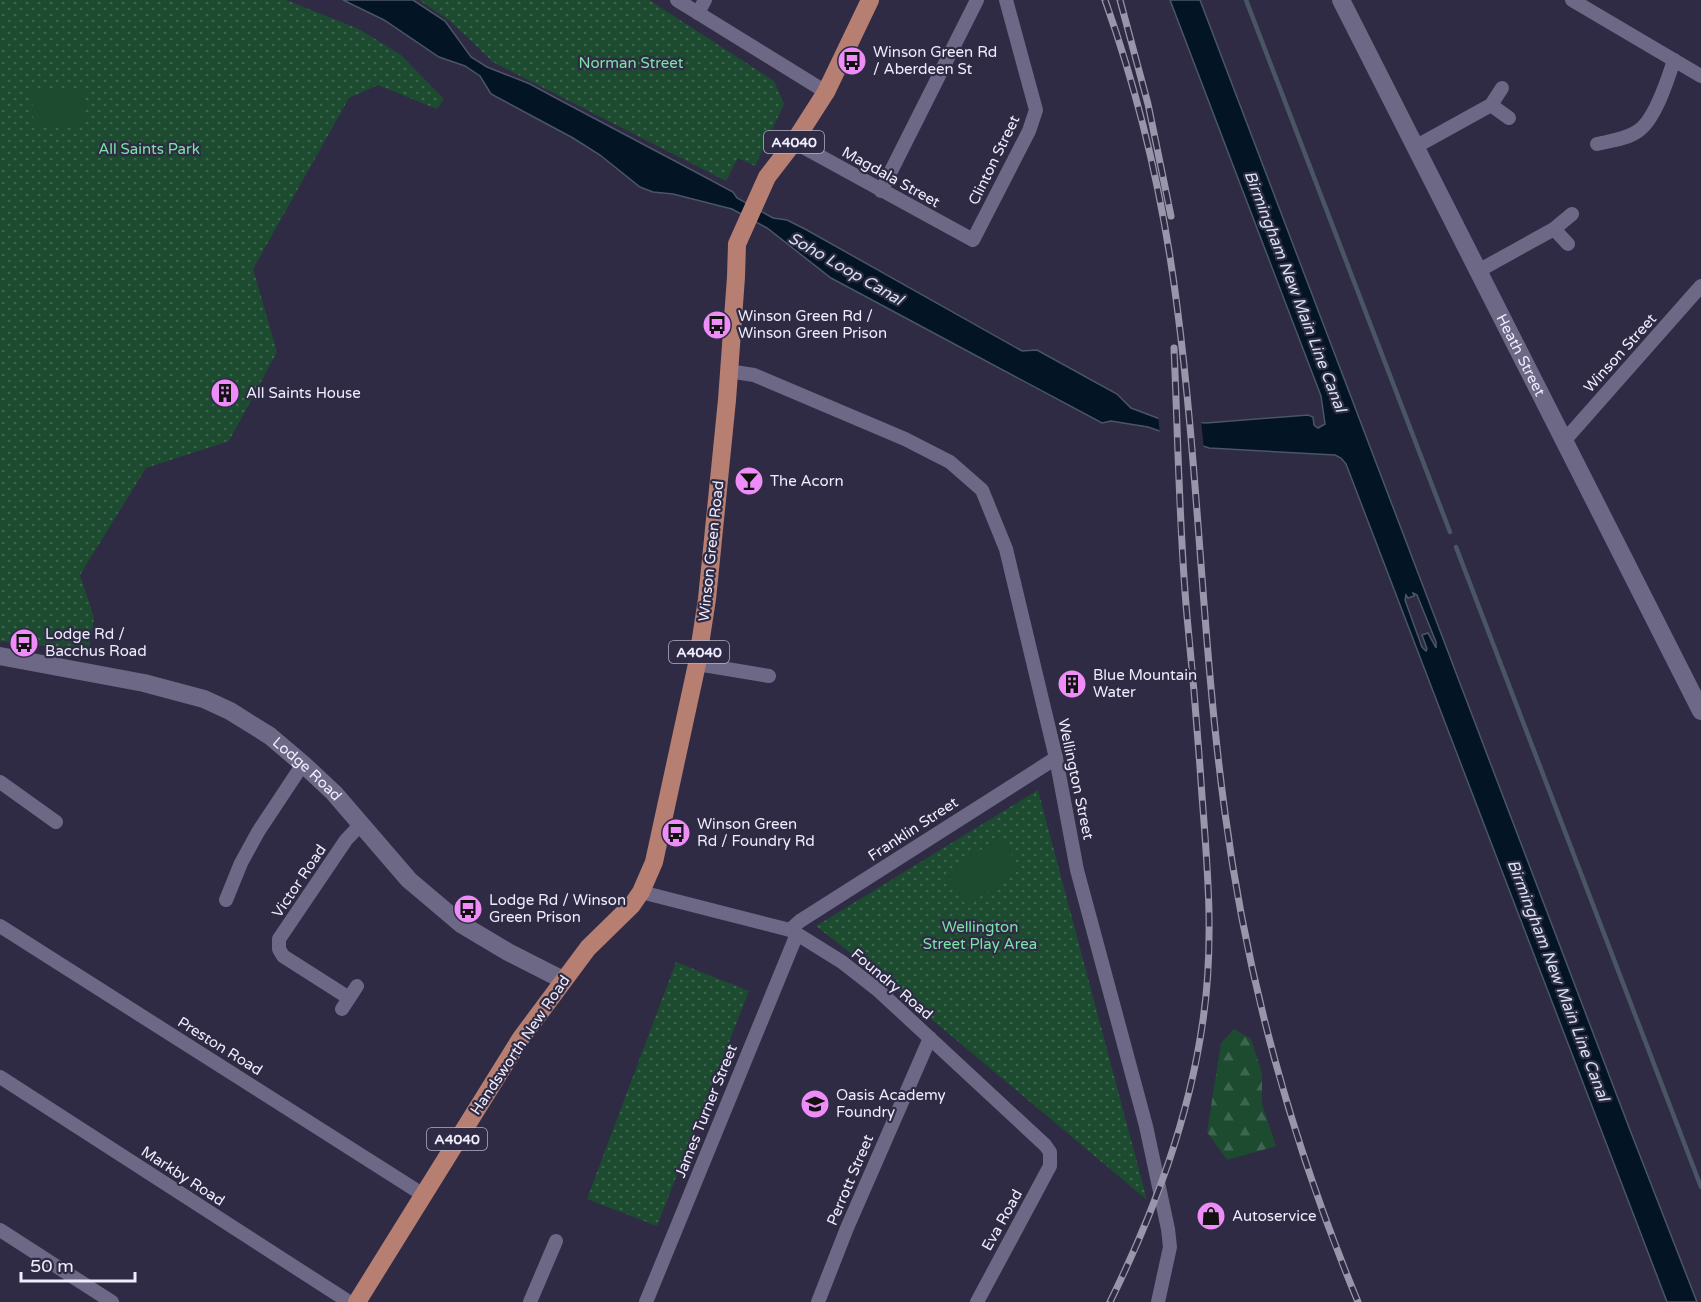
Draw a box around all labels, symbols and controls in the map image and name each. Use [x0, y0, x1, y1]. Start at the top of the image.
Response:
place label: Winson Green Rd / Aberdeen St [873, 43, 997, 78]
bus stop icon: Winson Green Rd / Aberdeen St [836, 45, 868, 77]
park label: Norman Street [579, 54, 684, 72]
street label: Clinton Street [965, 112, 1024, 208]
road number: A4040 [764, 131, 824, 153]
park label: All Saints Park [98, 140, 200, 158]
street label: Magdala Street [839, 143, 943, 211]
water label: Birmingham New Main Line Canal [1240, 168, 1351, 417]
water label: Soho Loop Canal [785, 228, 908, 311]
place label: Winson Green Rd / Winson Green Prison [738, 307, 887, 342]
bus stop icon: Winson Green Rd / Winson Green Prison [701, 309, 733, 341]
street label: Winson Street [1580, 310, 1660, 396]
street label: Heath Street [1493, 311, 1549, 399]
building icon: All Saints House [209, 377, 241, 409]
place label: All Saints House [246, 384, 361, 402]
bar icon: The Acorn [733, 465, 765, 497]
place label: The Acorn [770, 472, 844, 490]
street label: Winson Green Road [695, 480, 727, 622]
place label: Lodge Rd / Bacchus Road [45, 625, 147, 660]
bus stop icon: Lodge Rd / Bacchus Road [8, 627, 40, 659]
road number: A4040 [669, 641, 729, 663]
place label: Blue Mountain Water [1093, 666, 1197, 701]
building icon: Blue Mountain Water [1056, 668, 1088, 700]
street label: Wellington Street [1054, 717, 1098, 842]
street label: Lodge Road [269, 733, 346, 804]
street label: Franklin Street [865, 793, 962, 865]
place label: Winson Green Rd / Foundry Rd [697, 815, 815, 850]
bus stop icon: Winson Green Rd / Foundry Rd [660, 817, 692, 849]
street label: Victor Road [268, 841, 330, 921]
water label: Birmingham New Main Line Canal [1503, 857, 1614, 1106]
place label: Lodge Rd / Winson Green Prison [489, 891, 626, 926]
bus stop icon: Lodge Rd / Winson Green Prison [452, 893, 484, 925]
park label: Wellington Street Play Area [923, 918, 1037, 953]
street label: Foundry Road [848, 945, 936, 1023]
street label: Handsworth New Road [467, 972, 573, 1118]
street label: Preston Road [174, 1013, 266, 1079]
street label: James Turner Street [671, 1042, 741, 1180]
place label: Oasis Academy Foundry [836, 1086, 946, 1121]
school or university icon: Oasis Academy Foundry [799, 1088, 831, 1120]
road number: A4040 [427, 1128, 487, 1150]
street label: Perrott Street [823, 1132, 877, 1228]
street label: Markby Road [138, 1142, 228, 1210]
street label: Eva Road [978, 1186, 1026, 1254]
shop icon: Autoservice [1195, 1200, 1227, 1232]
place label: Autoservice [1232, 1207, 1316, 1225]
scale bar [21, 1245, 135, 1283]
text: 50 m [30, 1255, 74, 1277]

